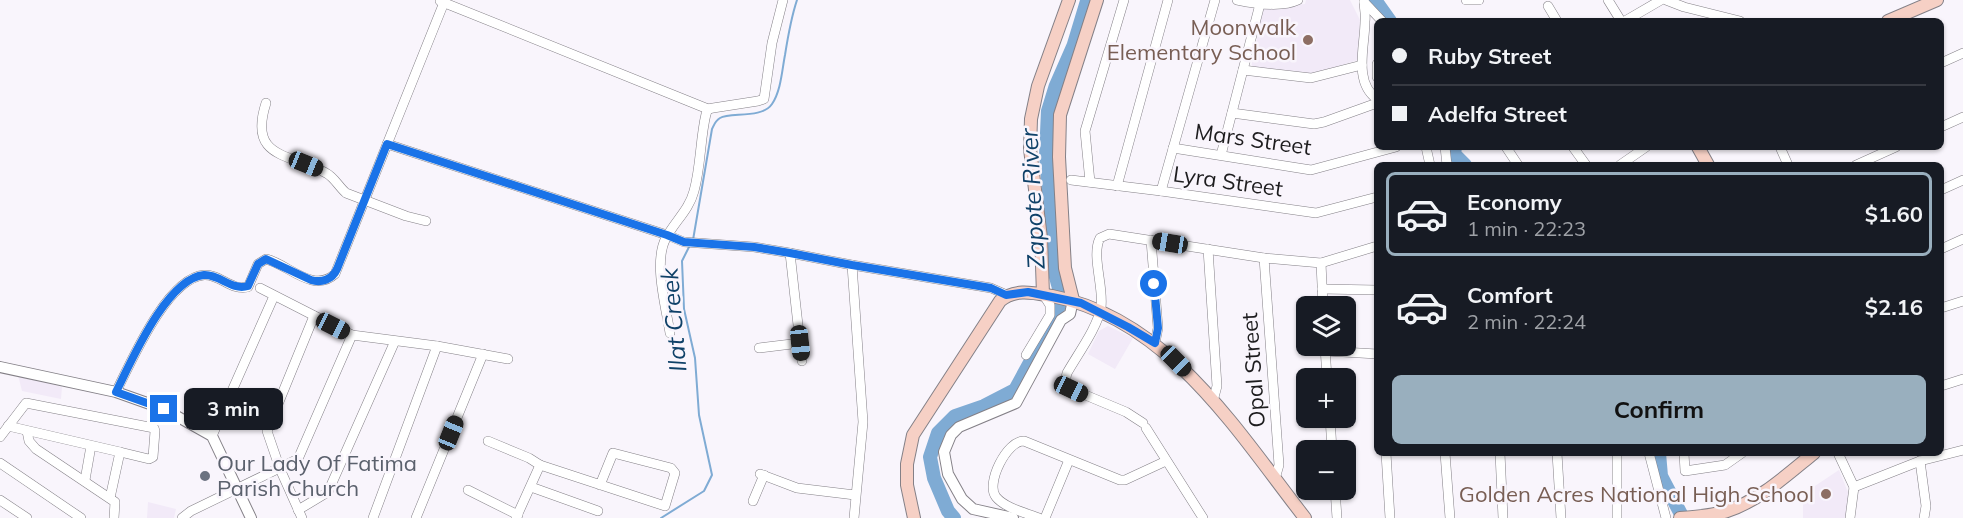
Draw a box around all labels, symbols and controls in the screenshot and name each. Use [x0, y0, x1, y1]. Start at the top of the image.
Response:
place label: Moonwalk Elementary School [1107, 13, 1297, 66]
marker: Moonwalk Elementary School [1301, 33, 1315, 47]
text: Ruby Street [1428, 42, 1551, 70]
text: Adelfa Street [1428, 100, 1567, 128]
street label: Mars Street [1193, 117, 1313, 161]
water label: Zapote River [1013, 127, 1051, 270]
car [286, 149, 326, 179]
street label: Lyra Street [1171, 159, 1285, 203]
icon: car [1395, 187, 1449, 241]
text: Economy [1467, 188, 1562, 216]
text: $1.60 [1865, 200, 1923, 228]
text: 1 min · 22:23 [1467, 216, 1586, 241]
car [1151, 231, 1189, 255]
water label: Ilat Creek [653, 266, 692, 373]
route start [1140, 270, 1167, 297]
icon: car [1395, 280, 1449, 334]
text: Comfort [1467, 281, 1553, 309]
text: $2.16 [1865, 293, 1923, 321]
map controls [1296, 296, 1356, 500]
button: layers [1296, 296, 1356, 356]
text: 2 min · 22:24 [1467, 309, 1586, 334]
car [313, 310, 353, 342]
street label: Opal Street [1235, 311, 1271, 428]
car [789, 324, 811, 362]
car [1157, 342, 1195, 380]
button: + [1296, 368, 1356, 428]
car [1051, 373, 1091, 405]
button: Confirm [1392, 375, 1926, 444]
callout: 3 min [185, 388, 284, 430]
route end [150, 395, 177, 422]
text: 3 min [207, 396, 260, 421]
car [436, 413, 466, 453]
button: − [1296, 440, 1356, 500]
place label: Our Lady Of Fatima Parish Church [217, 449, 417, 502]
marker: Our Lady Of Fatima Parish Church [198, 469, 212, 483]
place label: Golden Acres National High School [1459, 480, 1814, 508]
marker: Golden Acres National High School [1819, 487, 1833, 501]

